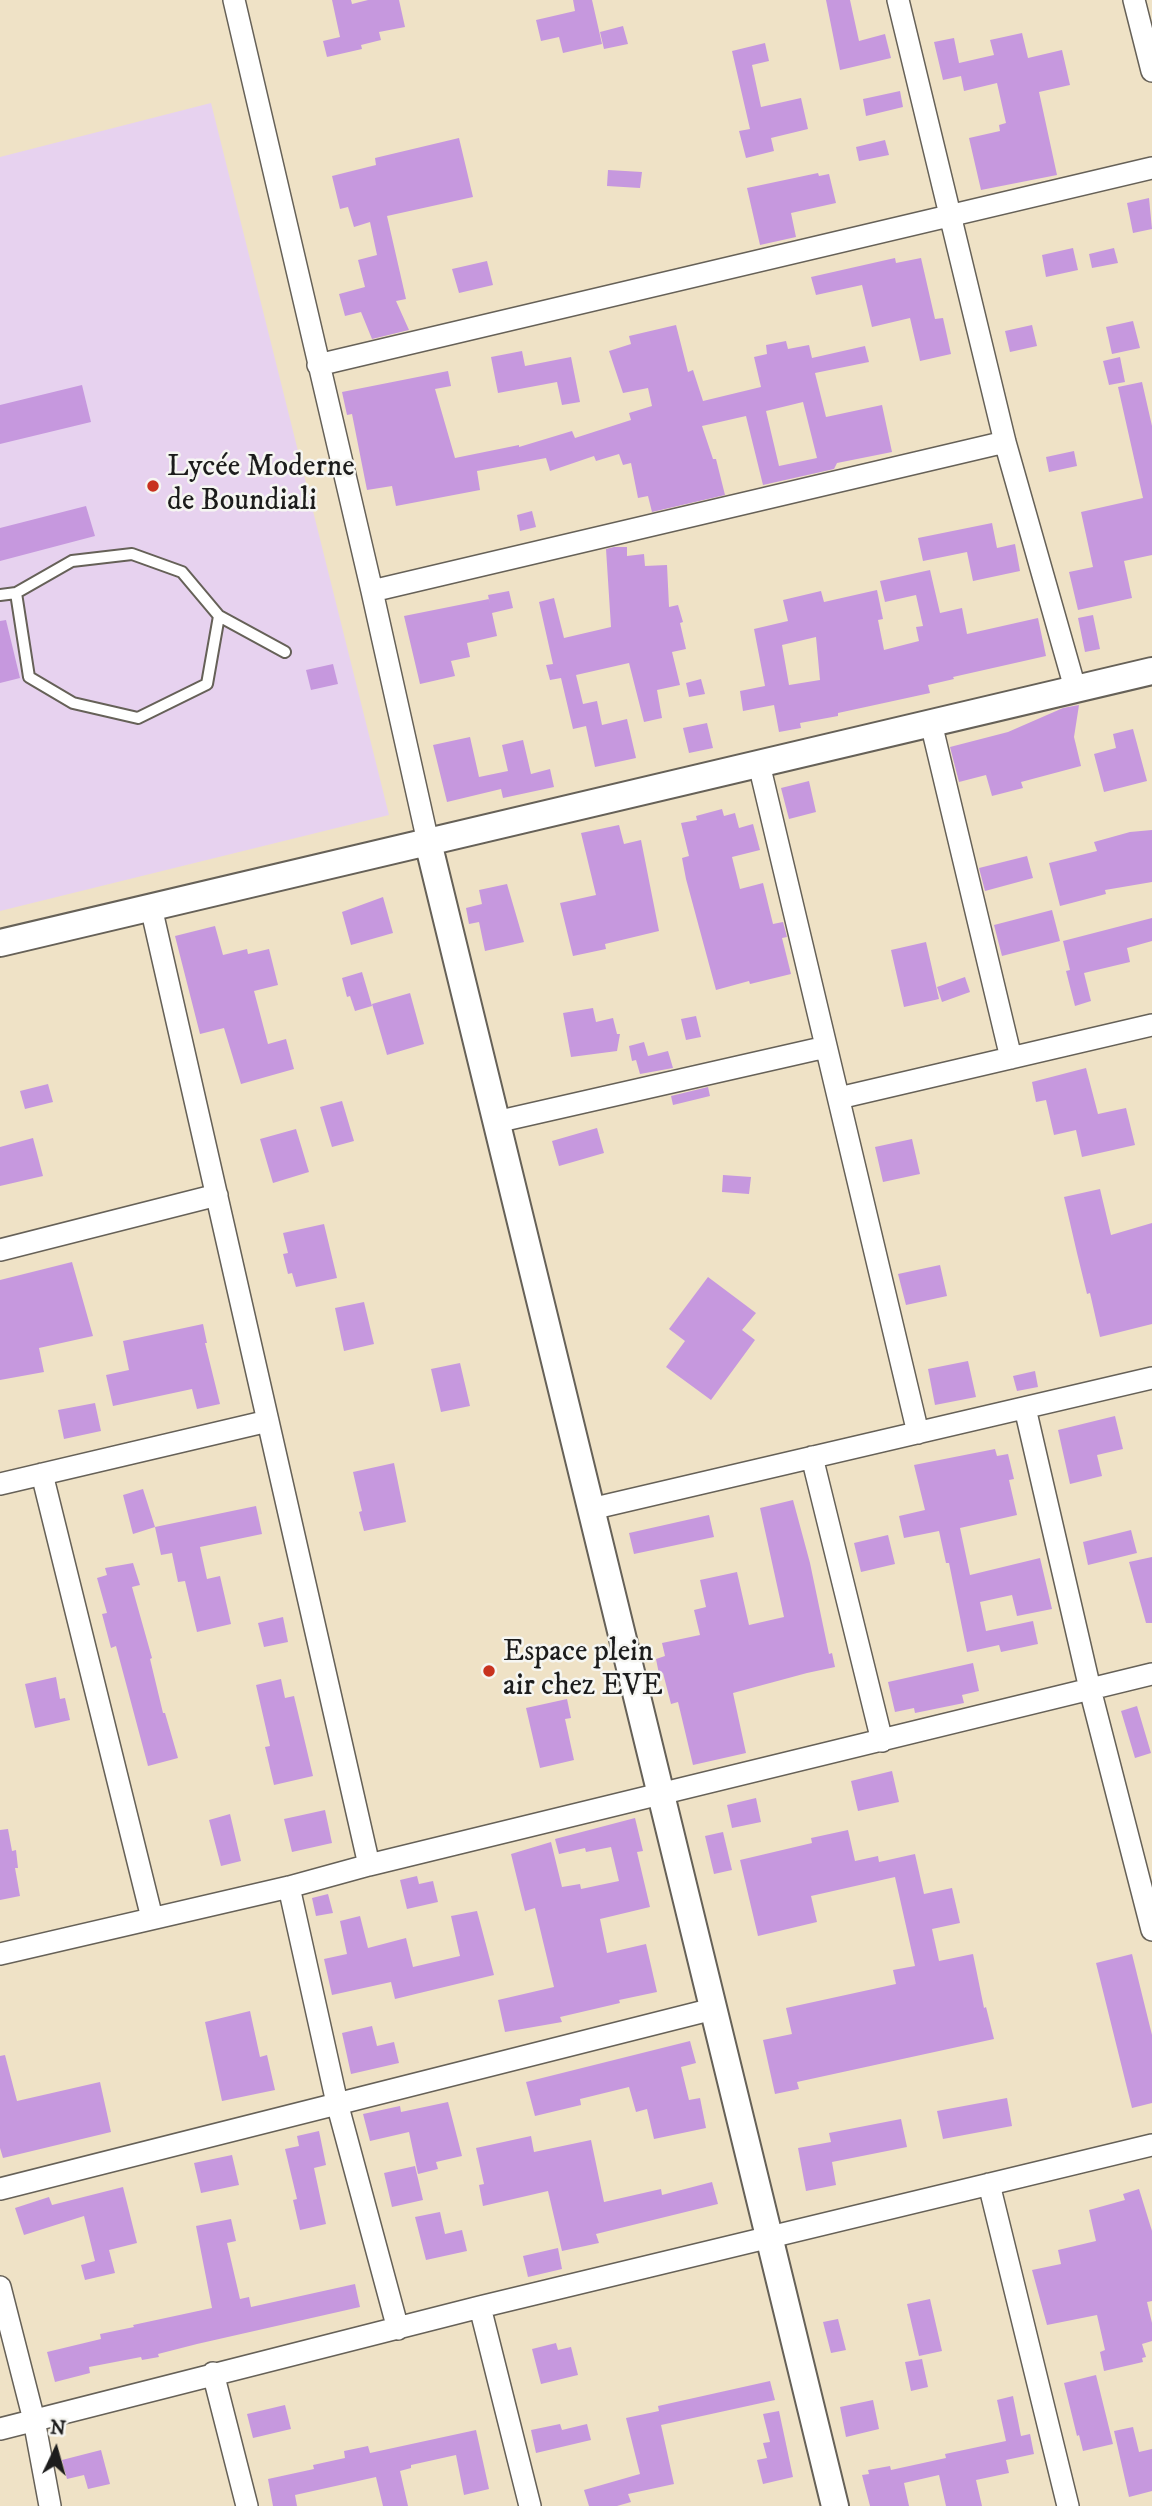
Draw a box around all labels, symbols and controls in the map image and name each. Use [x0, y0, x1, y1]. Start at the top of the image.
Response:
place label: Lycée Moderne de Boundiali [167, 451, 355, 522]
marker: Lycée Moderne de Boundiali [145, 478, 161, 494]
place label: Espace plein air chez EVE [503, 1636, 663, 1706]
marker: Espace plein air chez EVE [481, 1663, 497, 1679]
north arrow [21, 2415, 91, 2485]
text: N [49, 2416, 67, 2441]

